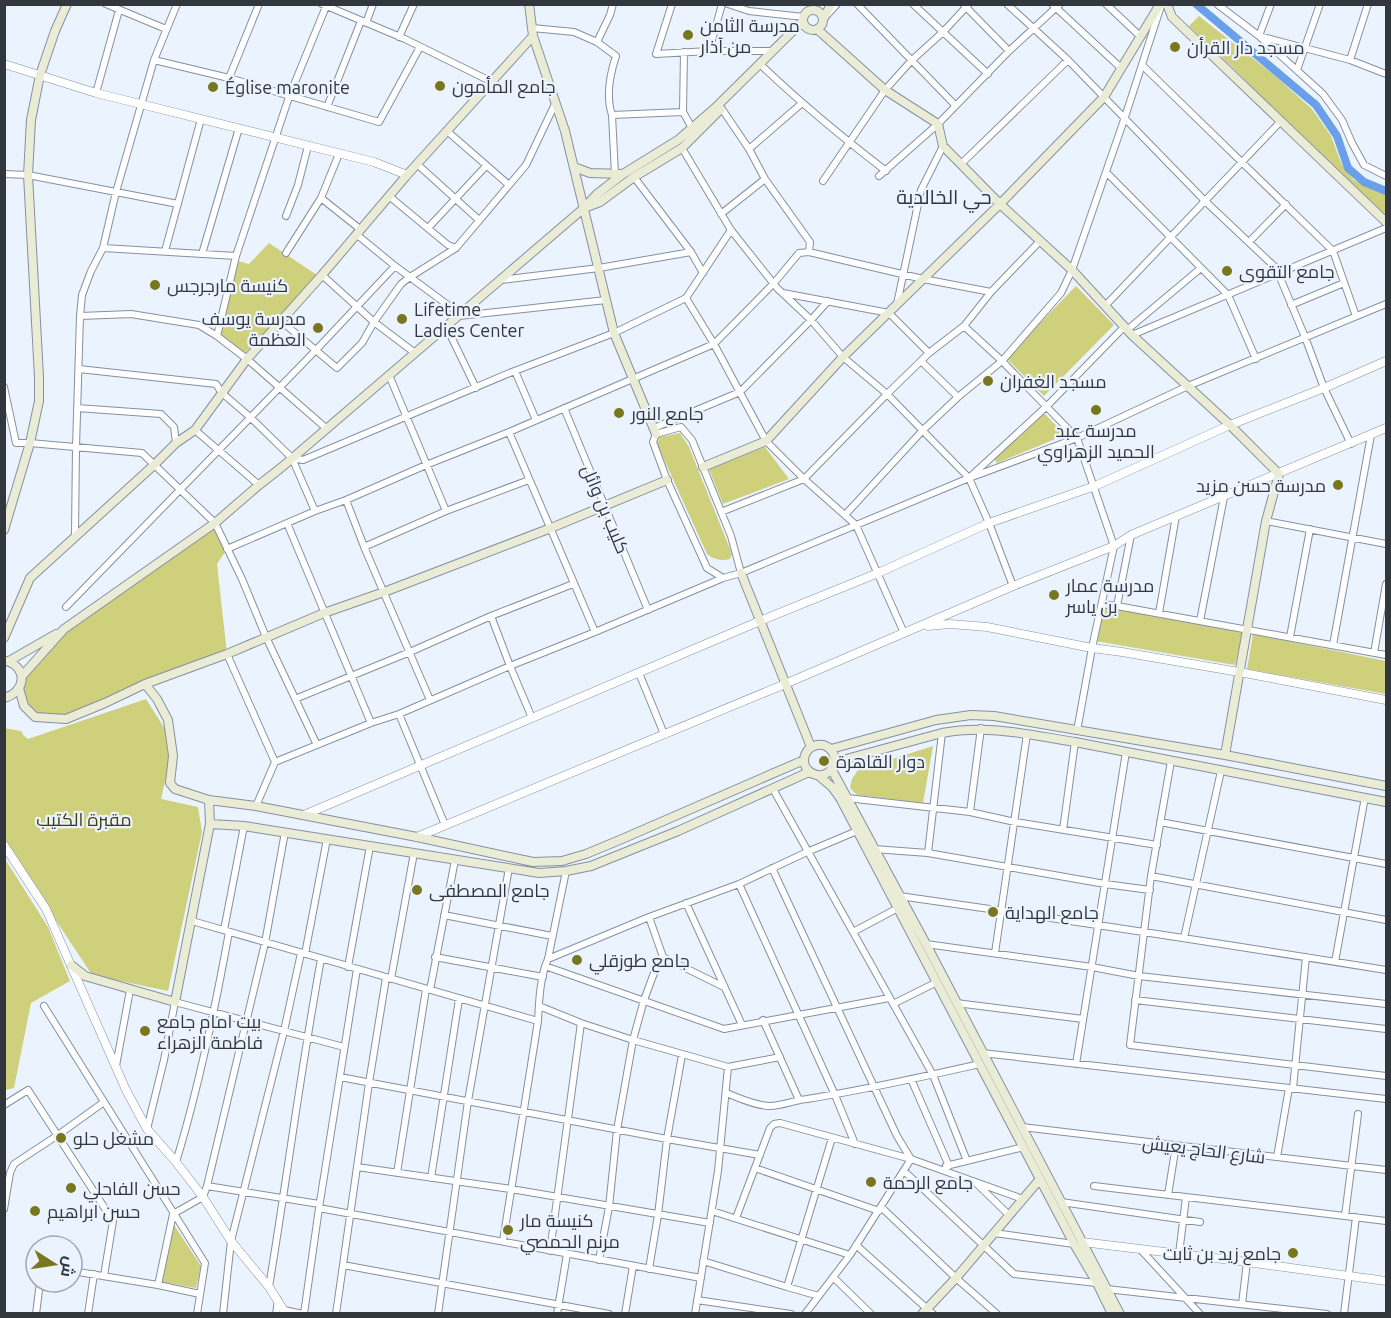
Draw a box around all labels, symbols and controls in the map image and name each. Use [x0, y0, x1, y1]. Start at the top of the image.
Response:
place label: مدرسة الثامن من آذار [699, 15, 800, 58]
marker: مدرسة الثامن من آذار [681, 28, 695, 42]
place label: مسجد دار القرأن [1187, 37, 1305, 59]
marker: مسجد دار القرأن [1168, 40, 1182, 54]
place label: Église maronite [225, 76, 350, 97]
place label: جامع المأمون [452, 76, 556, 99]
marker: جامع المأمون [433, 79, 447, 93]
marker: Église maronite [206, 80, 220, 94]
district label: حي الخالدية [896, 185, 992, 213]
place label: جامع التقوى [1239, 261, 1334, 284]
marker: جامع التقوى [1220, 264, 1234, 278]
place label: كنيسة مارجرجس [167, 275, 288, 297]
marker: كنيسة مارجرجس [148, 278, 162, 292]
place label: Lifetime Ladies Center [414, 299, 524, 340]
place label: مدرسة يوسف العظمة [202, 308, 306, 349]
marker: Lifetime Ladies Center [395, 312, 409, 326]
marker: مدرسة يوسف العظمة [311, 321, 325, 335]
place label: مسجد الغفران [1000, 371, 1107, 393]
marker: مسجد الغفران [981, 374, 995, 388]
place label: جامع النور [630, 403, 704, 426]
marker: مدرسة عبد الحميد الزهراوي [1089, 403, 1103, 417]
marker: جامع النور [612, 406, 626, 420]
place label: مدرسة عبد الحميد الزهراوي [1037, 420, 1155, 466]
street label: كليب بن وائل [577, 462, 634, 557]
place label: مدرسة حسن مزيد [1196, 475, 1326, 497]
marker: مدرسة حسن مزيد [1331, 478, 1345, 492]
place label: مدرسة عمار بن ياسر [1065, 575, 1154, 618]
marker: مدرسة عمار بن ياسر [1047, 588, 1061, 602]
place label: دوار القاهرة [836, 751, 925, 773]
marker: دوار القاهرة [817, 754, 831, 768]
park label: مقبرة الكتيب [36, 809, 132, 831]
place label: جامع المصطفى [429, 880, 550, 903]
marker: جامع المصطفى [410, 883, 424, 897]
place label: جامع الهداية [1005, 902, 1099, 925]
marker: جامع الهداية [986, 905, 1000, 919]
place label: جامع طوزقلي [589, 950, 690, 975]
marker: جامع طوزقلي [570, 953, 584, 967]
place label: بيت امام جامع فاطمة الزهراء [157, 1011, 263, 1054]
marker: بيت امام جامع فاطمة الزهراء [138, 1024, 152, 1038]
place label: مشغل حلو [73, 1128, 154, 1150]
marker: مشغل حلو [54, 1131, 68, 1145]
street label: شارع الحاج يعيش [1141, 1132, 1267, 1169]
place label: جامع الرحمة [883, 1172, 973, 1195]
marker: جامع الرحمة [864, 1175, 878, 1189]
place label: حسن الفاحلي [83, 1178, 180, 1203]
marker: حسن الفاحلي [64, 1181, 78, 1195]
place label: حسن ابراهيم [47, 1201, 140, 1224]
marker: حسن ابراهيم [28, 1204, 42, 1218]
place label: كنيسة مار مرنم الحمصي [519, 1210, 620, 1255]
marker: كنيسة مار مرنم الحمصي [501, 1223, 515, 1237]
north arrow [24, 1234, 84, 1294]
place label: جامع زيد بن ثابت [1163, 1243, 1281, 1266]
marker: جامع زيد بن ثابت [1286, 1246, 1300, 1260]
text: ش [57, 1255, 80, 1279]

